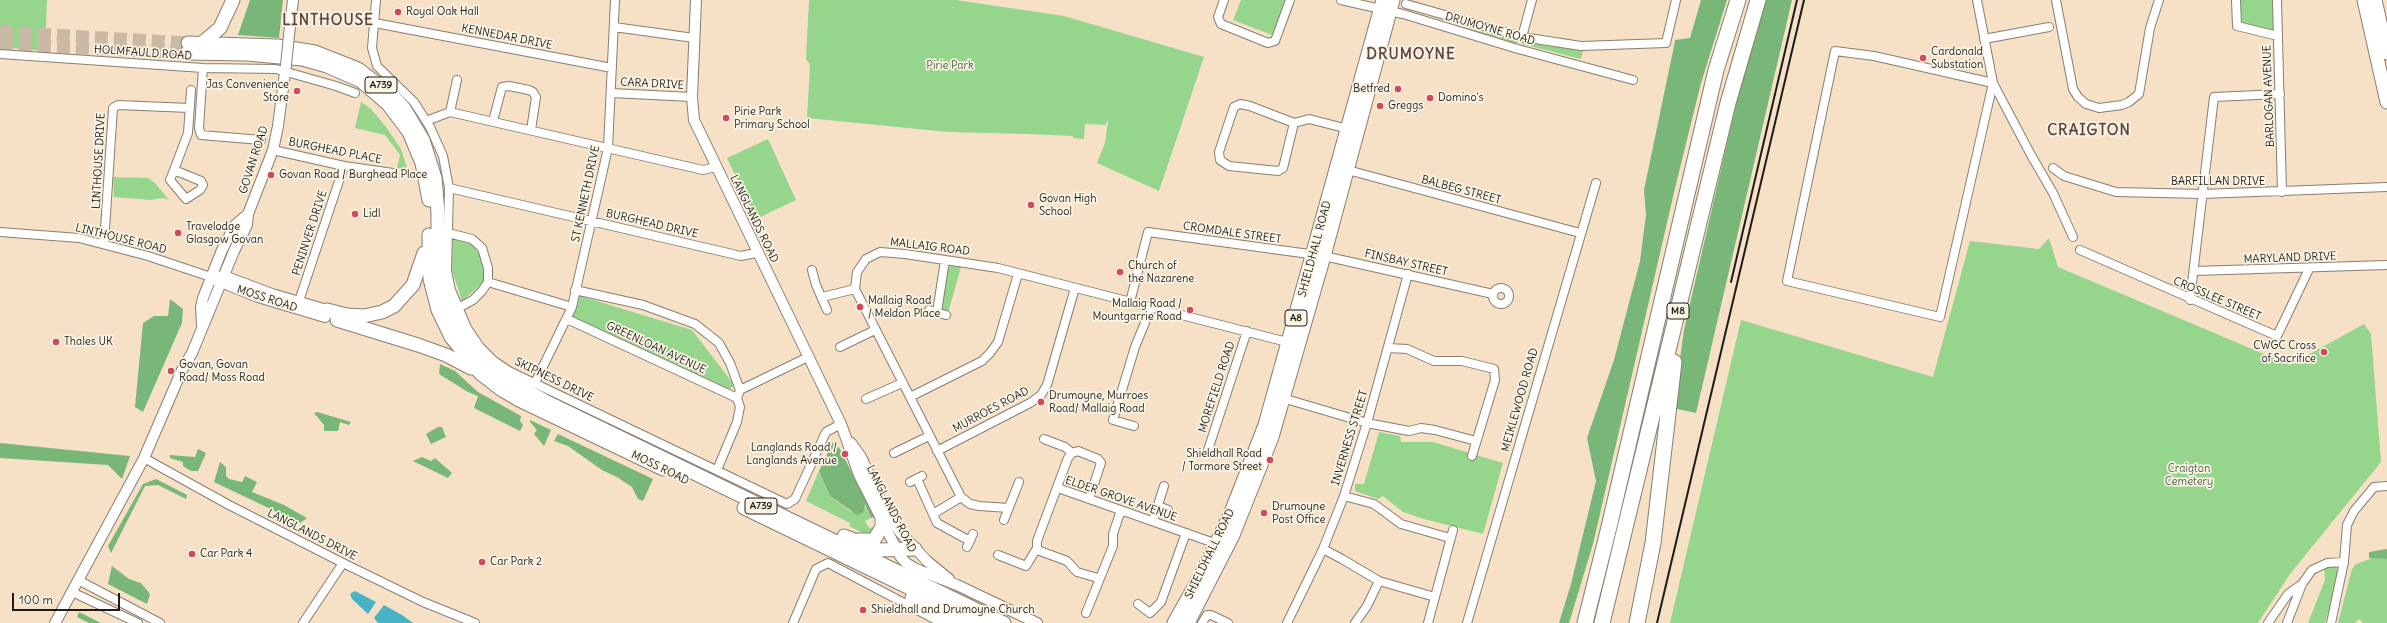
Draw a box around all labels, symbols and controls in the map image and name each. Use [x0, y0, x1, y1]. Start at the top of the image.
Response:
place label: Royal Oak Hall [406, 5, 479, 19]
marker: Royal Oak Hall [393, 7, 403, 17]
street label: DRUMOYNE ROAD [1444, 10, 1536, 48]
district label: LINTHOUSE [282, 12, 374, 30]
street label: KENNEDAR DRIVE [460, 22, 554, 52]
street label: HOLMFAULD ROAD [93, 43, 193, 63]
place label: Cardonald Substation [1931, 45, 1983, 71]
street label: BARLOGAN AVENUE [2261, 45, 2277, 147]
district label: DRUMOYNE [1366, 46, 1456, 64]
marker: Cardonald Substation [1918, 53, 1928, 63]
park label: Pirie Park [926, 59, 974, 73]
street label: CARA DRIVE [620, 76, 684, 92]
road number: A739 [365, 77, 397, 93]
place label: Jas Convenience Store [206, 78, 289, 104]
place label: Betfred [1353, 82, 1390, 96]
marker: Betfred [1393, 84, 1403, 94]
marker: Jas Convenience Store [292, 86, 302, 96]
place label: Domino's [1438, 91, 1484, 105]
marker: Domino's [1425, 93, 1435, 103]
place label: Greggs [1388, 99, 1423, 113]
marker: Greggs [1375, 101, 1385, 111]
place label: Pirie Park Primary School [734, 105, 810, 131]
street label: LINTHOUSE DRIVE [90, 113, 108, 209]
marker: Pirie Park Primary School [721, 113, 731, 123]
district label: CRAIGTON [2047, 122, 2131, 140]
street label: GOVAN ROAD [237, 124, 271, 196]
street label: BURGHEAD PLACE [287, 135, 383, 167]
street label: ST KENNETH DRIVE [569, 144, 603, 244]
place label: Govan Road / Burghead Place [279, 168, 427, 182]
marker: Govan Road / Burghead Place [266, 170, 276, 180]
street label: LANGLANDS ROAD [727, 173, 781, 265]
street label: BALBEG STREET [1420, 173, 1502, 207]
street label: BARFILLAN DRIVE [2171, 175, 2265, 189]
street label: PENINVER DRIVE [290, 189, 330, 277]
place label: Govan High School [1039, 192, 1097, 218]
marker: Govan High School [1026, 200, 1036, 210]
street label: SHIELDHALL ROAD [1296, 200, 1334, 298]
place label: Lidl [363, 207, 380, 221]
street label: BURGHEAD DRIVE [605, 207, 699, 241]
marker: Lidl [350, 209, 360, 219]
place label: Travelodge Glasgow Govan [186, 220, 263, 246]
street label: CROMDALE STREET [1182, 220, 1282, 246]
street label: LINTHOUSE ROAD [74, 221, 168, 257]
marker: Travelodge Glasgow Govan [173, 228, 183, 238]
street label: MALLAIG ROAD [889, 236, 971, 258]
street label: FINSBAY STREET [1363, 247, 1449, 279]
street label: MARYLAND DRIVE [2243, 250, 2337, 266]
place label: Church of the Nazarene [1128, 259, 1194, 285]
marker: Church of the Nazarene [1115, 267, 1125, 277]
street label: CROSSLEE STREET [2171, 275, 2263, 323]
street label: MOSS ROAD [235, 283, 299, 315]
place label: Mallaig Road / Meldon Place [868, 294, 940, 320]
place label: Mallaig Road / Mountgarrie Road [1092, 297, 1182, 323]
marker: Mallaig Road / Meldon Place [855, 302, 865, 312]
road number: M8 [1667, 303, 1689, 319]
marker: Mallaig Road / Mountgarrie Road [1185, 305, 1195, 315]
road number: A8 [1285, 310, 1307, 326]
street label: GREENLOAN AVENUE [604, 319, 708, 377]
place label: Thales UK [64, 335, 113, 349]
marker: Thales UK [51, 337, 61, 347]
place label: CWGC Cross of Sacrifice [2253, 339, 2316, 365]
street label: MOREFIELD ROAD [1196, 340, 1238, 434]
street label: MEIKLEWOOD ROAD [1499, 347, 1541, 453]
marker: CWGC Cross of Sacrifice [2319, 347, 2329, 357]
street label: SKIPNESS DRIVE [512, 355, 596, 405]
place label: Govan, Govan Road/ Moss Road [179, 358, 265, 384]
marker: Govan, Govan Road/ Moss Road [166, 366, 176, 376]
street label: MURROES ROAD [951, 384, 1031, 436]
place label: Drumoyne, Murroes Road/ Mallaig Road [1049, 389, 1148, 415]
street label: INVERNESS STREET [1329, 389, 1371, 487]
marker: Drumoyne, Murroes Road/ Mallaig Road [1036, 397, 1046, 407]
place label: Langlands Road / Langlands Avenue [746, 441, 837, 467]
place label: Shieldhall Road / Tormore Street [1182, 447, 1262, 473]
street label: MOSS ROAD [629, 448, 691, 488]
marker: Langlands Road / Langlands Avenue [840, 449, 850, 459]
marker: Shieldhall Road / Tormore Street [1265, 455, 1275, 465]
park label: Craigton Cemetery [2165, 462, 2213, 488]
street label: LANGLANDS ROAD [863, 463, 919, 555]
street label: ELDER GROVE AVENUE [1063, 474, 1179, 524]
road number: A739 [745, 498, 777, 514]
place label: Drumoyne Post Office [1272, 500, 1325, 526]
street label: LANGLANDS DRIVE [265, 507, 359, 563]
street label: SHIELDHALL ROAD [1182, 507, 1238, 601]
marker: Drumoyne Post Office [1259, 508, 1269, 518]
place label: Car Park 4 [200, 547, 252, 561]
marker: Car Park 4 [187, 549, 197, 559]
place label: Car Park 2 [490, 555, 542, 569]
marker: Car Park 2 [477, 557, 487, 567]
scale bar [14, 585, 122, 611]
text: 100 m [19, 592, 53, 607]
place label: Shieldhall and Drumoyne Church [871, 603, 1035, 617]
marker: Shieldhall and Drumoyne Church [858, 605, 868, 615]

